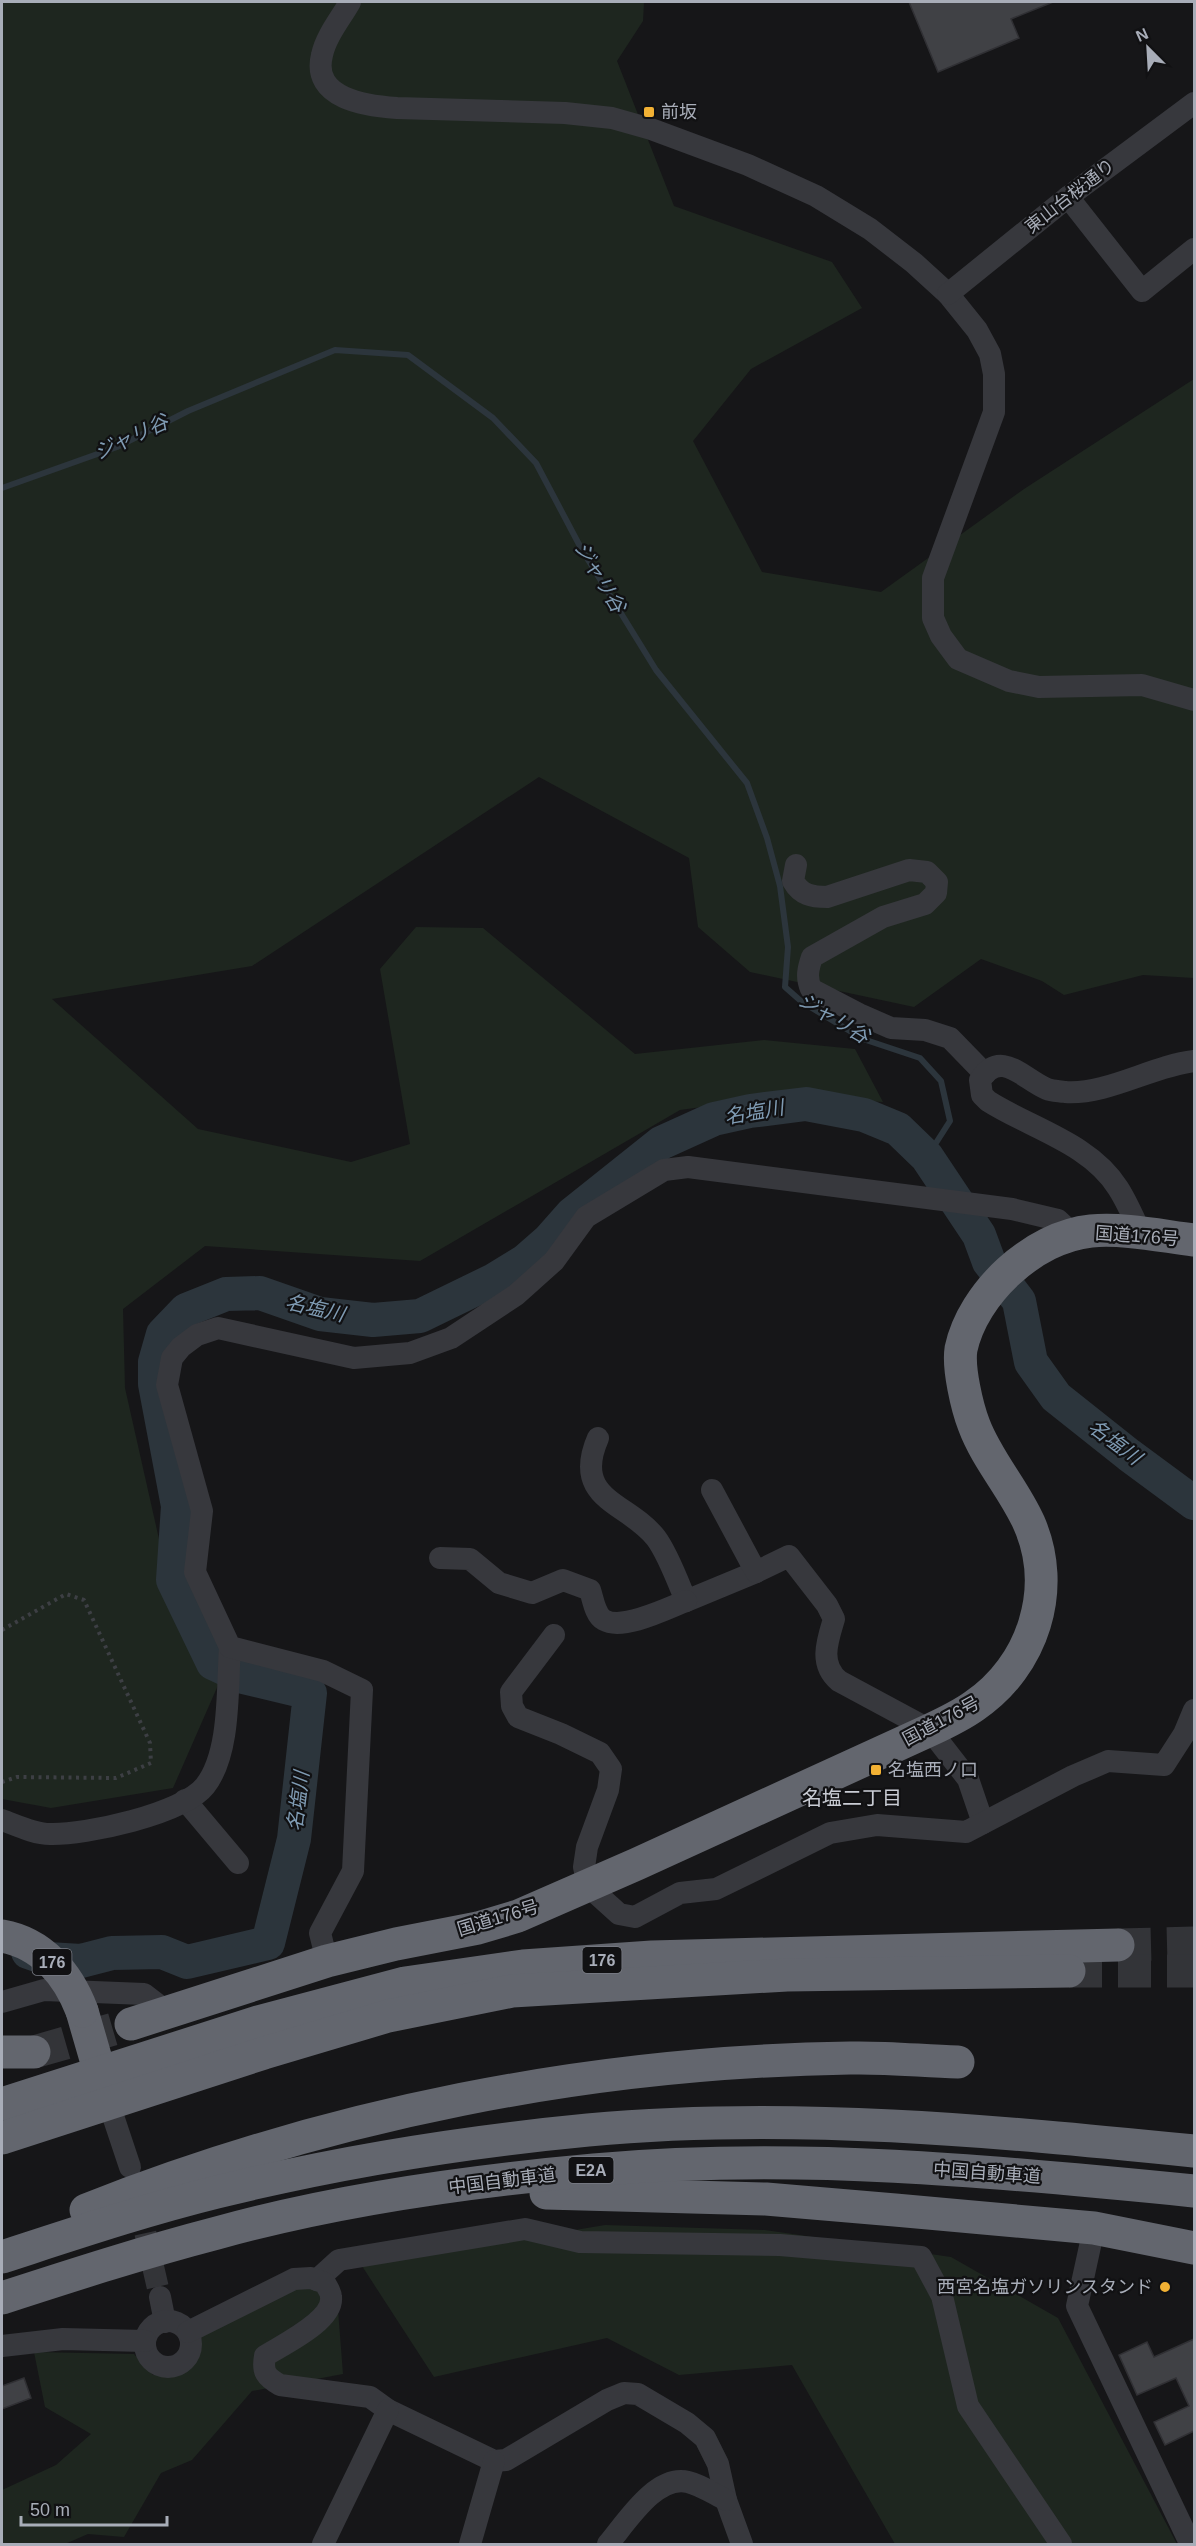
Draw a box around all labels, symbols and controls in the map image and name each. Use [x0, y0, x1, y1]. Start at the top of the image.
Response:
north arrow [1118, 18, 1178, 78]
text: N [1133, 25, 1151, 45]
place label: 前坂 [661, 102, 697, 122]
marker: 前坂 [642, 105, 656, 119]
street label: 東山台桜通り [1021, 155, 1119, 237]
water label: ジャリ谷 [91, 409, 173, 464]
water label: ジャリ谷 [570, 537, 631, 618]
water label: ジャリ谷 [794, 988, 875, 1049]
water label: 名塩川 [723, 1096, 787, 1128]
street label: 国道176号 [1094, 1223, 1180, 1249]
water label: 名塩川 [283, 1291, 349, 1326]
water label: 名塩川 [1084, 1415, 1147, 1470]
street label: 国道176号 [899, 1692, 983, 1750]
place label: 名塩西ノ口 [888, 1760, 978, 1780]
marker: 名塩西ノ口 [869, 1763, 883, 1777]
water label: 名塩川 [283, 1768, 313, 1832]
district label: 名塩二丁目 [802, 1787, 902, 1809]
street label: 国道176号 [455, 1896, 541, 1940]
road number: 176 [582, 1947, 622, 1973]
road number: 176 [32, 1949, 72, 1975]
road number: E2A [568, 2157, 614, 2183]
street label: 中国自動車道 [932, 2159, 1042, 2187]
street label: 中国自動車道 [447, 2164, 557, 2198]
place label: 西宮名塩ガソリンスタンド [937, 2277, 1153, 2297]
marker: 西宮名塩ガソリンスタンド [1158, 2280, 1172, 2294]
scale bar [21, 2489, 166, 2527]
text: 50 m [30, 2500, 70, 2520]

